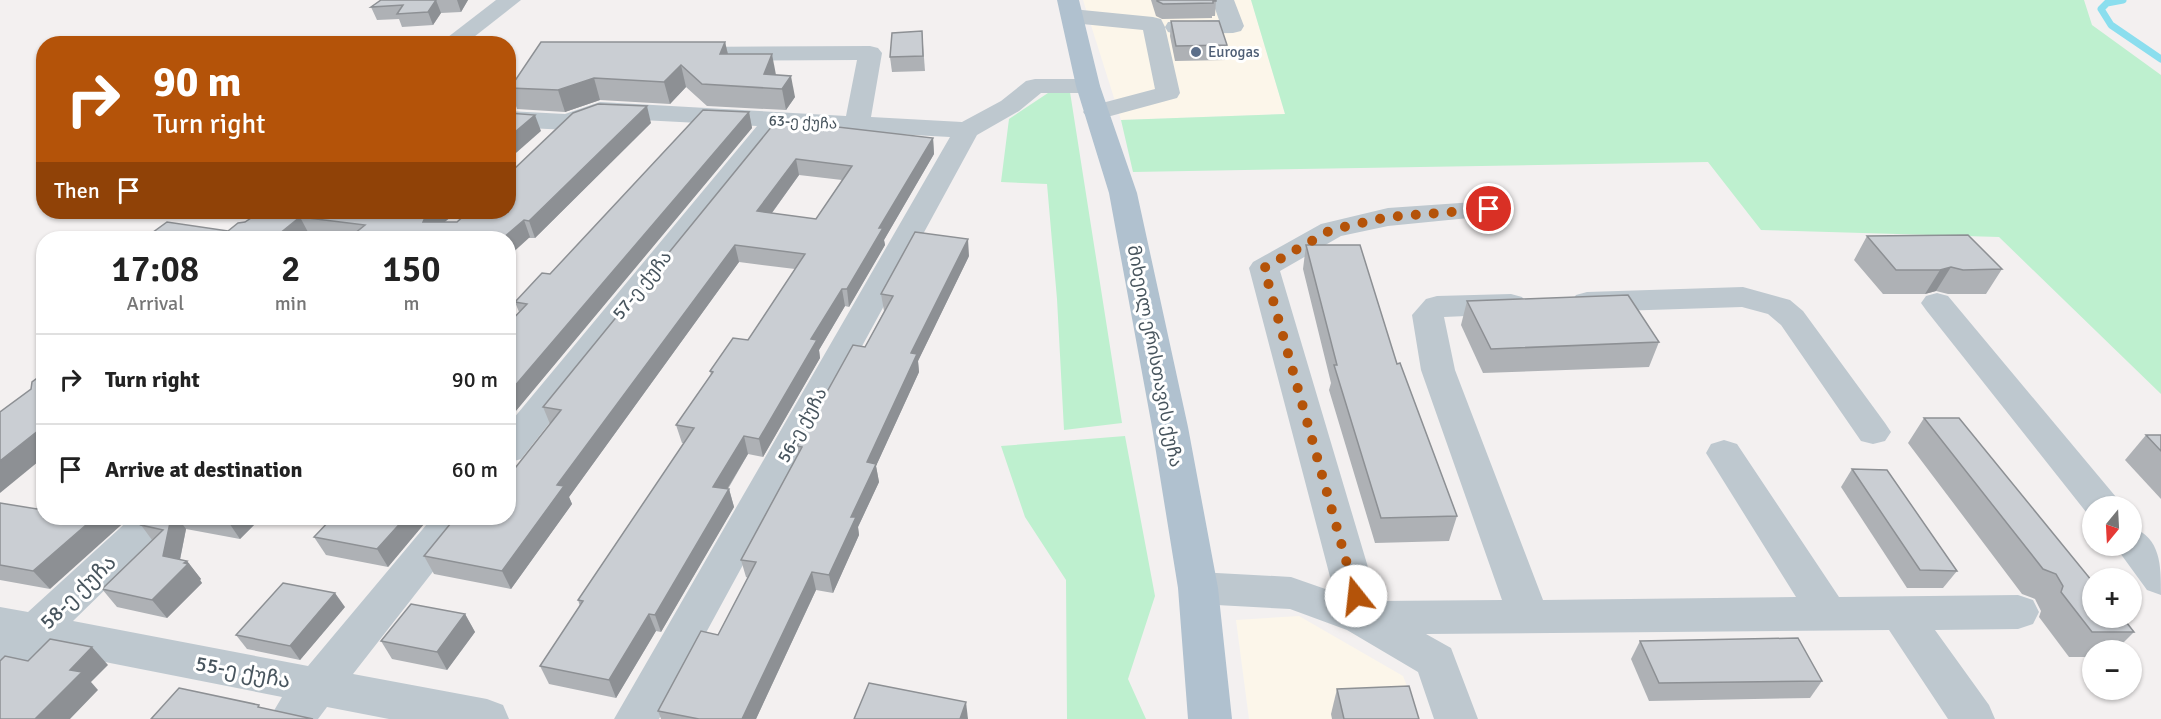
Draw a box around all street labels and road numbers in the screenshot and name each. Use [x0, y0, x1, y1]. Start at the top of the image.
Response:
street label: 63-ე ქუჩა [768, 111, 838, 133]
street label: მიხეილ ერისთავის ქუჩა [1123, 243, 1187, 469]
street label: 57-ე ქუჩა [608, 246, 676, 324]
street label: 56-ე ქუჩა [772, 384, 832, 466]
street label: 58-ე ქუჩა [34, 549, 122, 635]
street label: 55-ე ქუჩა [193, 650, 293, 694]

